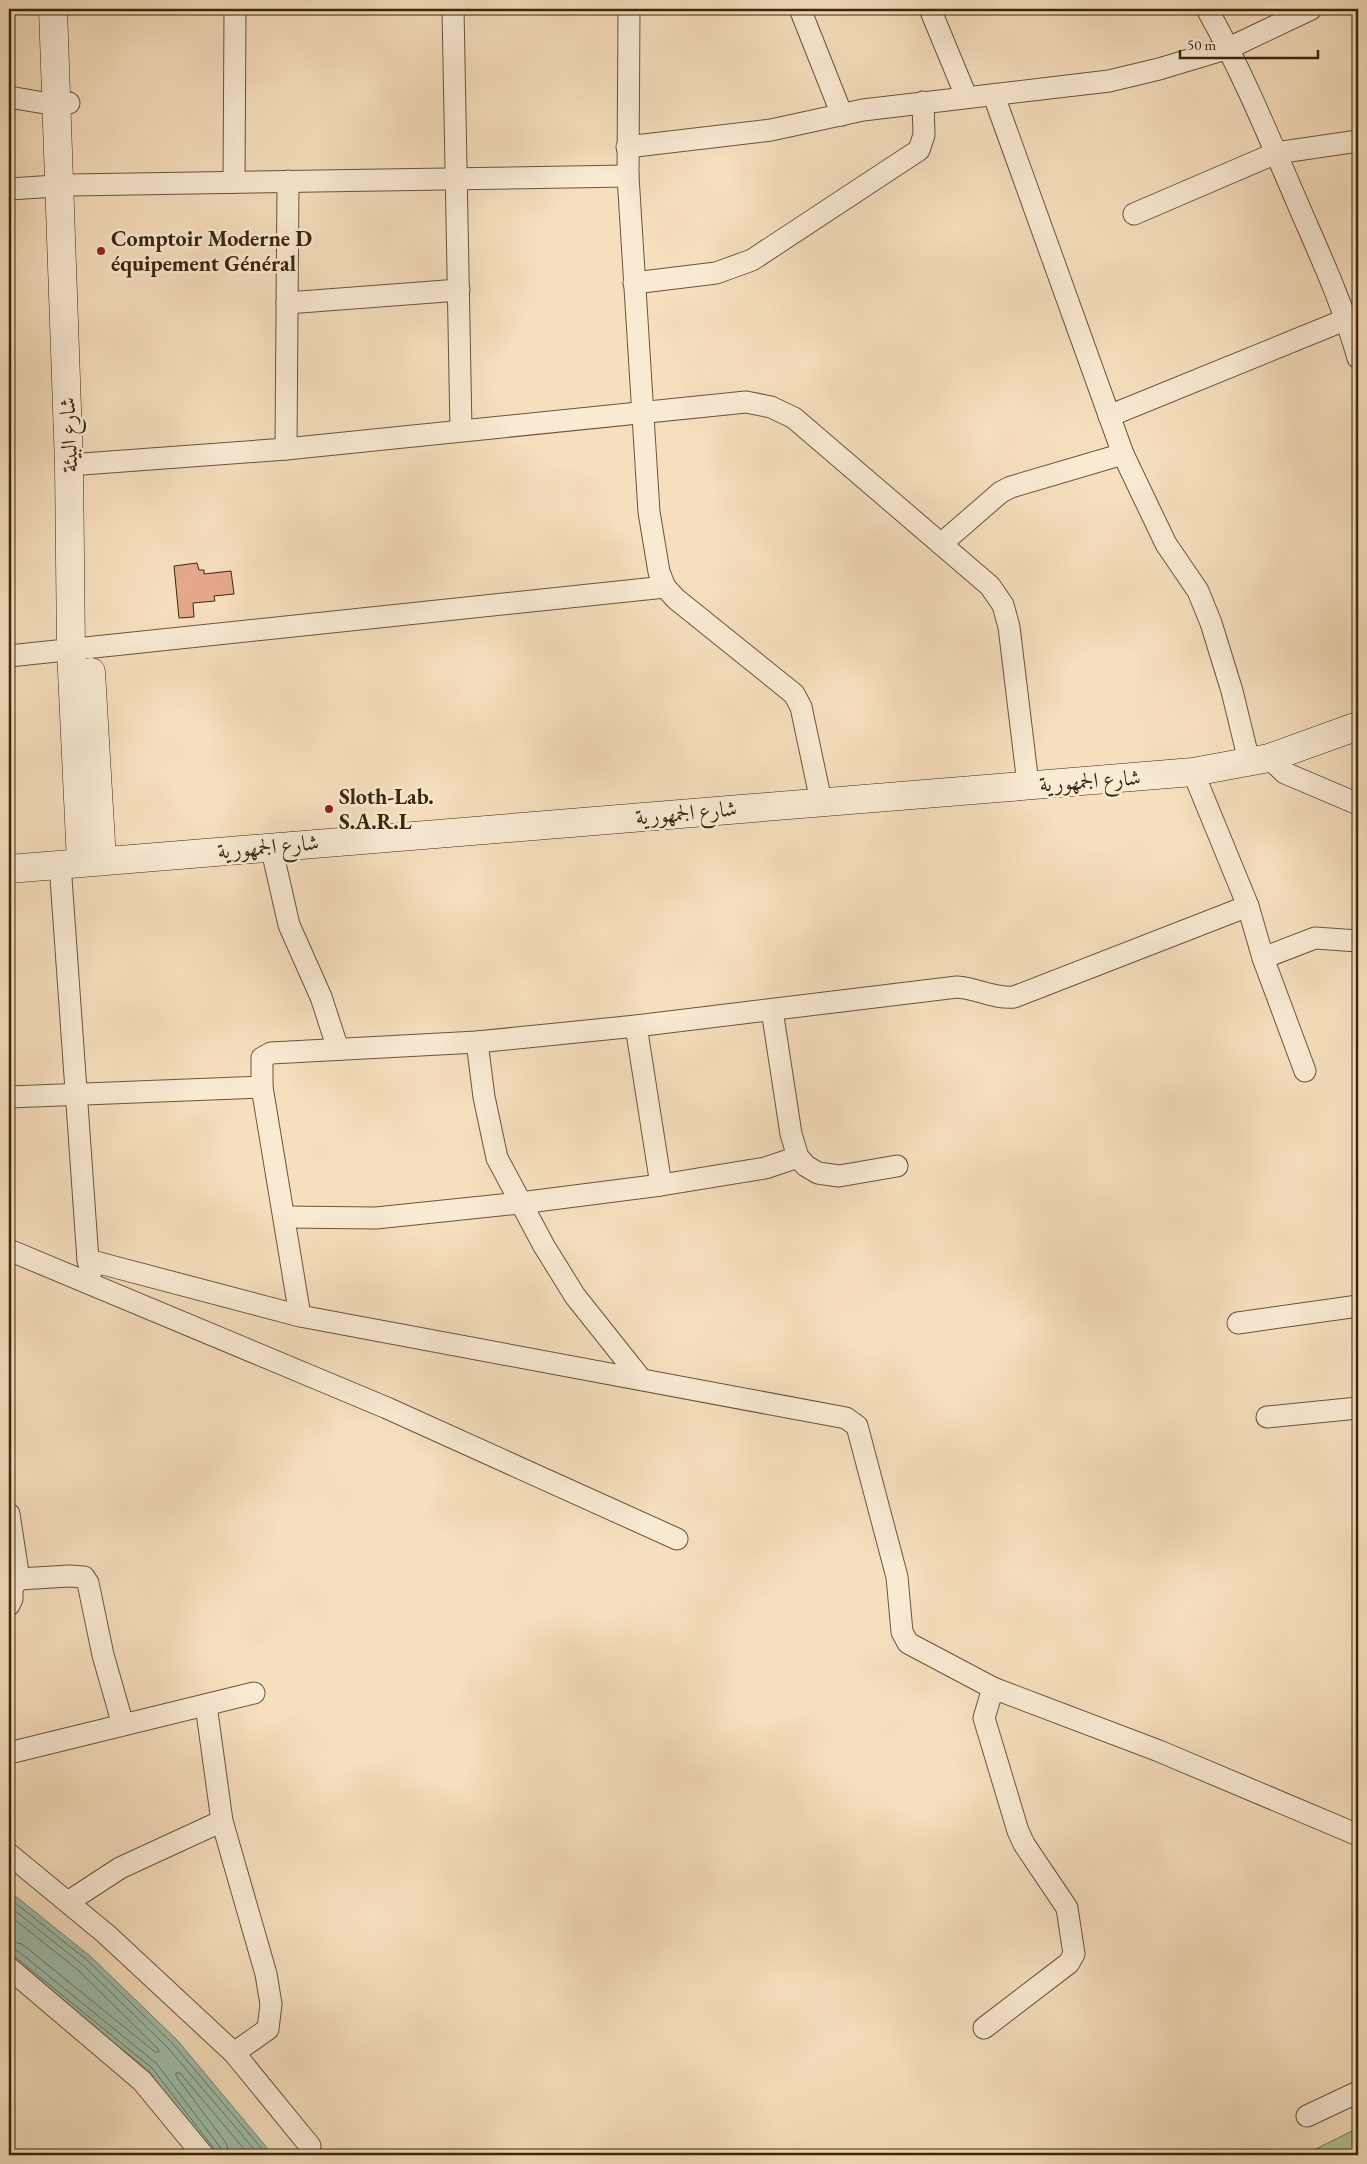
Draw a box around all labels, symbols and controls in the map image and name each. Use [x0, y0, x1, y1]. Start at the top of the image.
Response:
scale bar [1180, 28, 1317, 60]
text: 50 m [1187, 35, 1216, 54]
place label: Comptoir Moderne D équipement Général [111, 224, 312, 278]
marker: Comptoir Moderne D équipement Général [95, 245, 107, 257]
street label: شارع البيئة [53, 397, 88, 473]
street label: شارع الجمهورية [1038, 762, 1142, 803]
place label: Sloth-Lab. S.A.R.L [339, 782, 434, 836]
street label: شارع الجمهورية [634, 794, 738, 835]
marker: Sloth-Lab. S.A.R.L [323, 803, 335, 815]
street label: شارع الجمهورية [216, 828, 320, 869]

